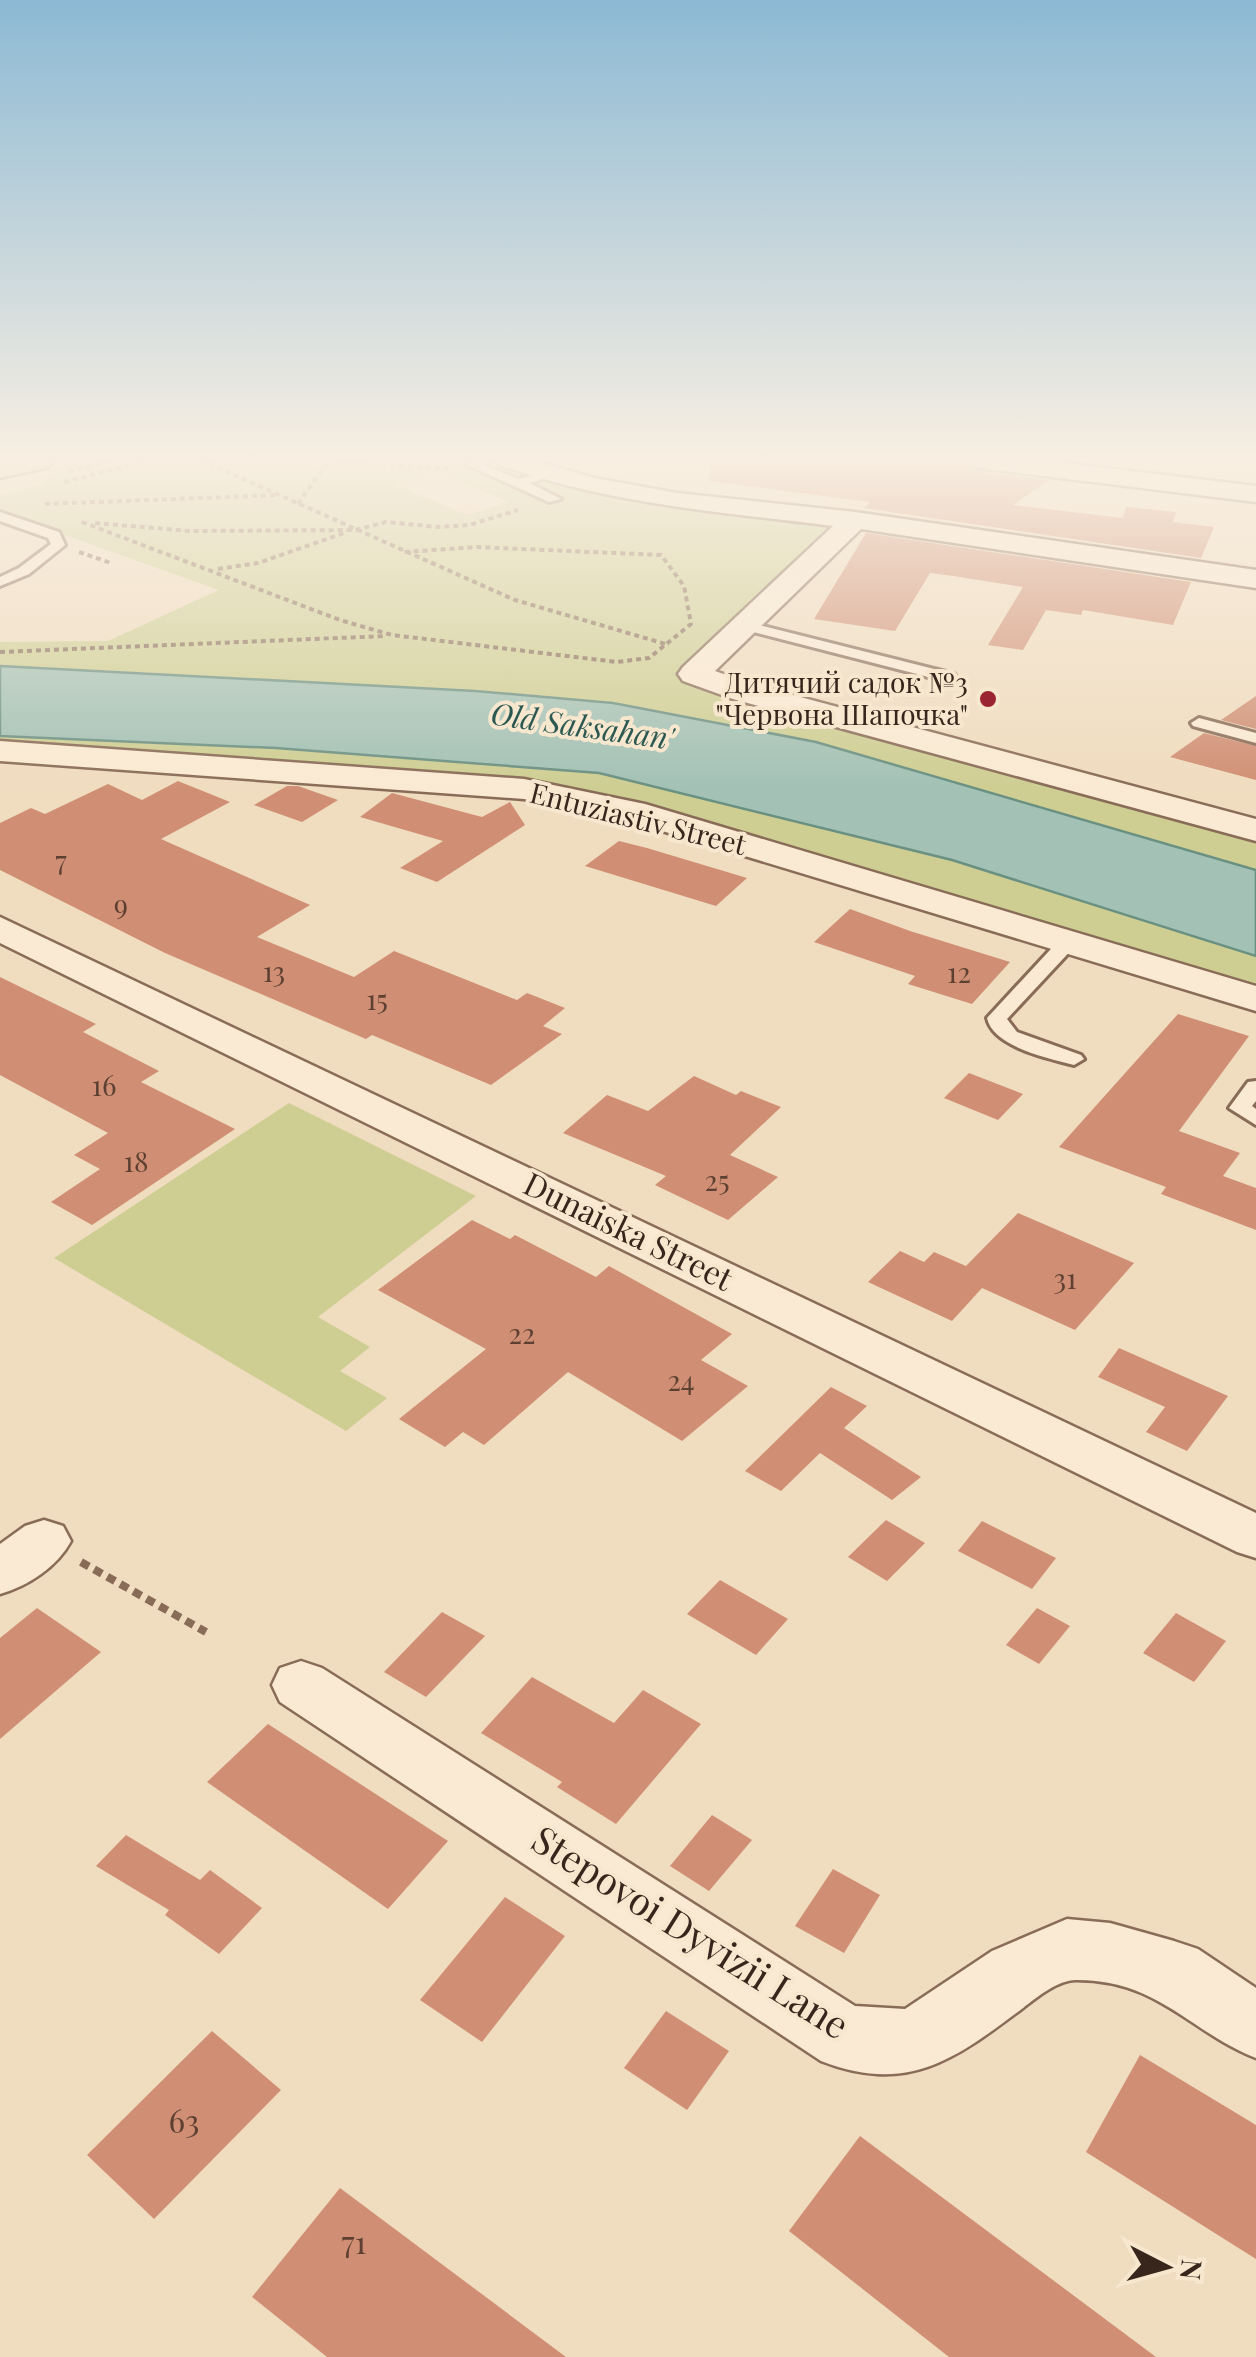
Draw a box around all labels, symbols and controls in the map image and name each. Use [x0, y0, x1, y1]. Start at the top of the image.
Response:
place label: Дитячий садок №3 "Червона Шапочка" [715, 663, 968, 732]
marker: Дитячий садок №3 "Червона Шапочка" [977, 688, 999, 710]
water label: Old Saksahan' [489, 692, 677, 758]
street label: Entuziastiv Street [527, 773, 751, 863]
house number: 7 [55, 841, 67, 878]
house number: 9 [114, 885, 128, 922]
house number: 13 [263, 952, 285, 989]
house number: 12 [947, 953, 971, 990]
house number: 15 [366, 980, 388, 1017]
house number: 16 [92, 1066, 116, 1103]
house number: 18 [124, 1142, 148, 1179]
street label: Dunaiska Street [518, 1161, 741, 1299]
house number: 25 [704, 1161, 730, 1198]
house number: 31 [1054, 1259, 1077, 1296]
house number: 22 [509, 1314, 535, 1351]
house number: 24 [667, 1361, 695, 1398]
street label: Stepovoi Dyvizii Lane [523, 1813, 860, 2049]
house number: 63 [169, 2098, 199, 2141]
north arrow [1116, 2217, 1216, 2317]
house number: 71 [342, 2219, 367, 2262]
text: N [1173, 2258, 1212, 2282]

